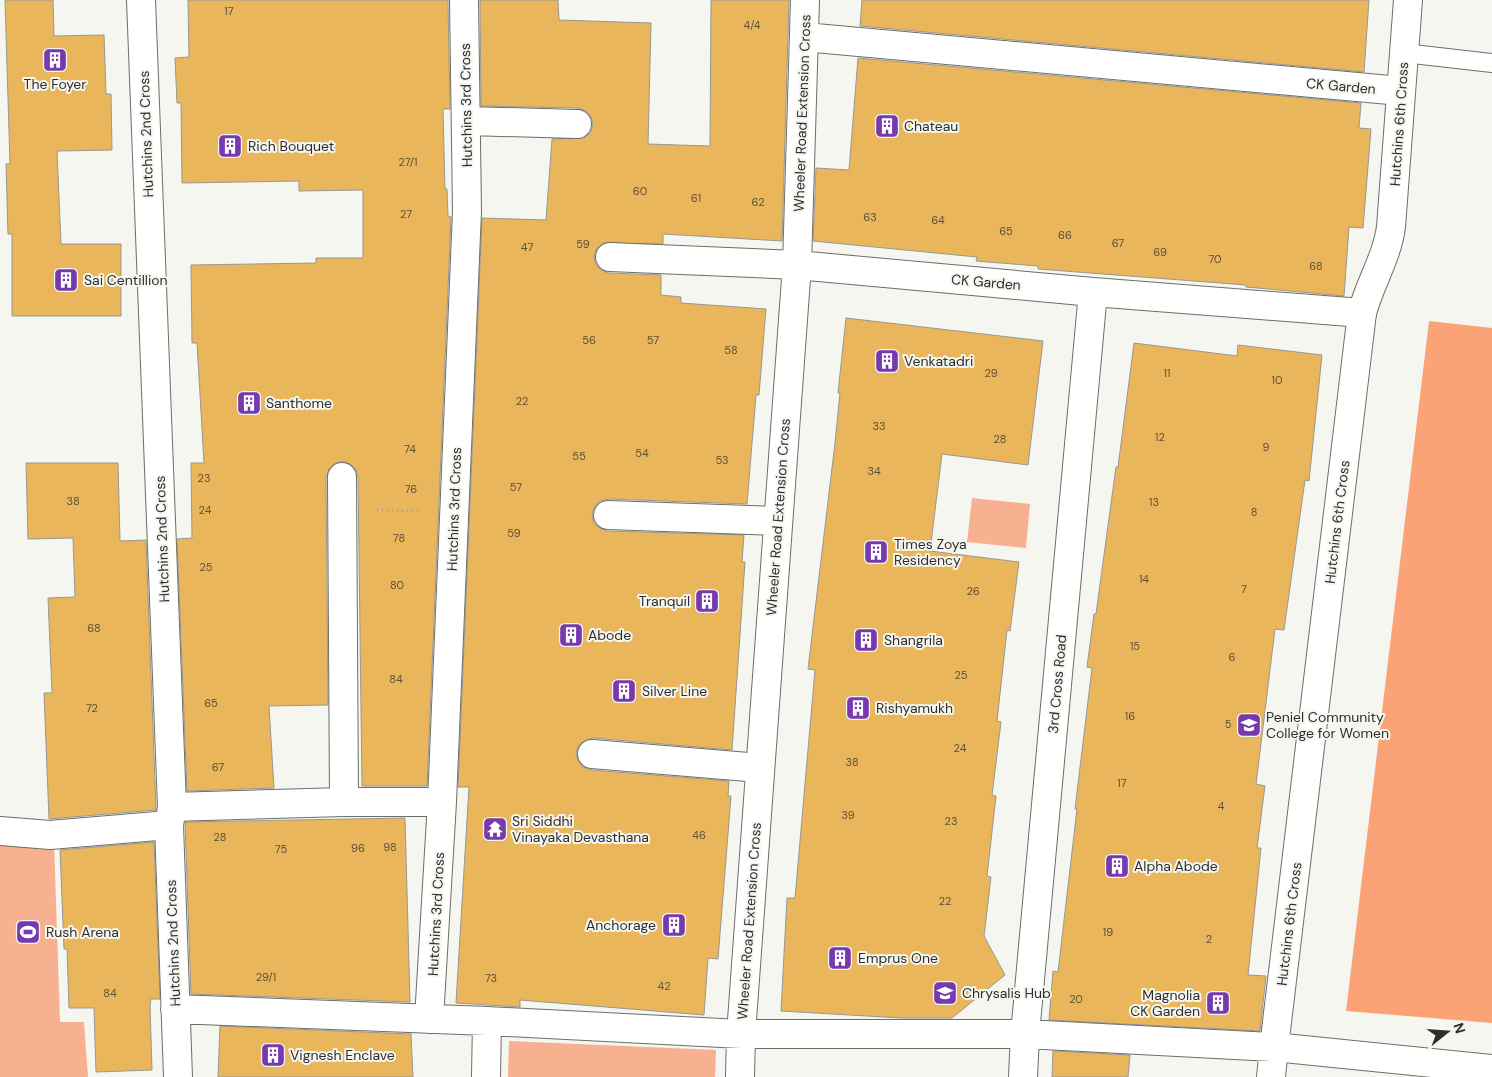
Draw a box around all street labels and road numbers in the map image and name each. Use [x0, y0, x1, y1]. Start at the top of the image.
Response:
street label: Wheeler Road Extension Cross [790, 14, 814, 212]
street label: Hutchins 3rd Cross [456, 43, 476, 167]
street label: Hutchins 6th Cross [1386, 61, 1412, 187]
street label: Hutchins 2nd Cross [135, 70, 157, 198]
street label: CK Garden [1305, 74, 1377, 98]
street label: CK Garden [950, 270, 1022, 294]
street label: Wheeler Road Extension Cross [762, 418, 794, 616]
street label: Hutchins 3rd Cross [443, 447, 465, 571]
street label: Hutchins 6th Cross [1320, 459, 1354, 585]
street label: Hutchins 2nd Cross [151, 475, 173, 603]
street label: 3rd Cross Road [1044, 634, 1070, 734]
street label: Wheeler Road Extension Cross [733, 822, 765, 1020]
street label: Hutchins 3rd Cross [424, 852, 448, 976]
street label: Hutchins 6th Cross [1272, 861, 1306, 987]
street label: Hutchins 2nd Cross [162, 879, 184, 1007]

